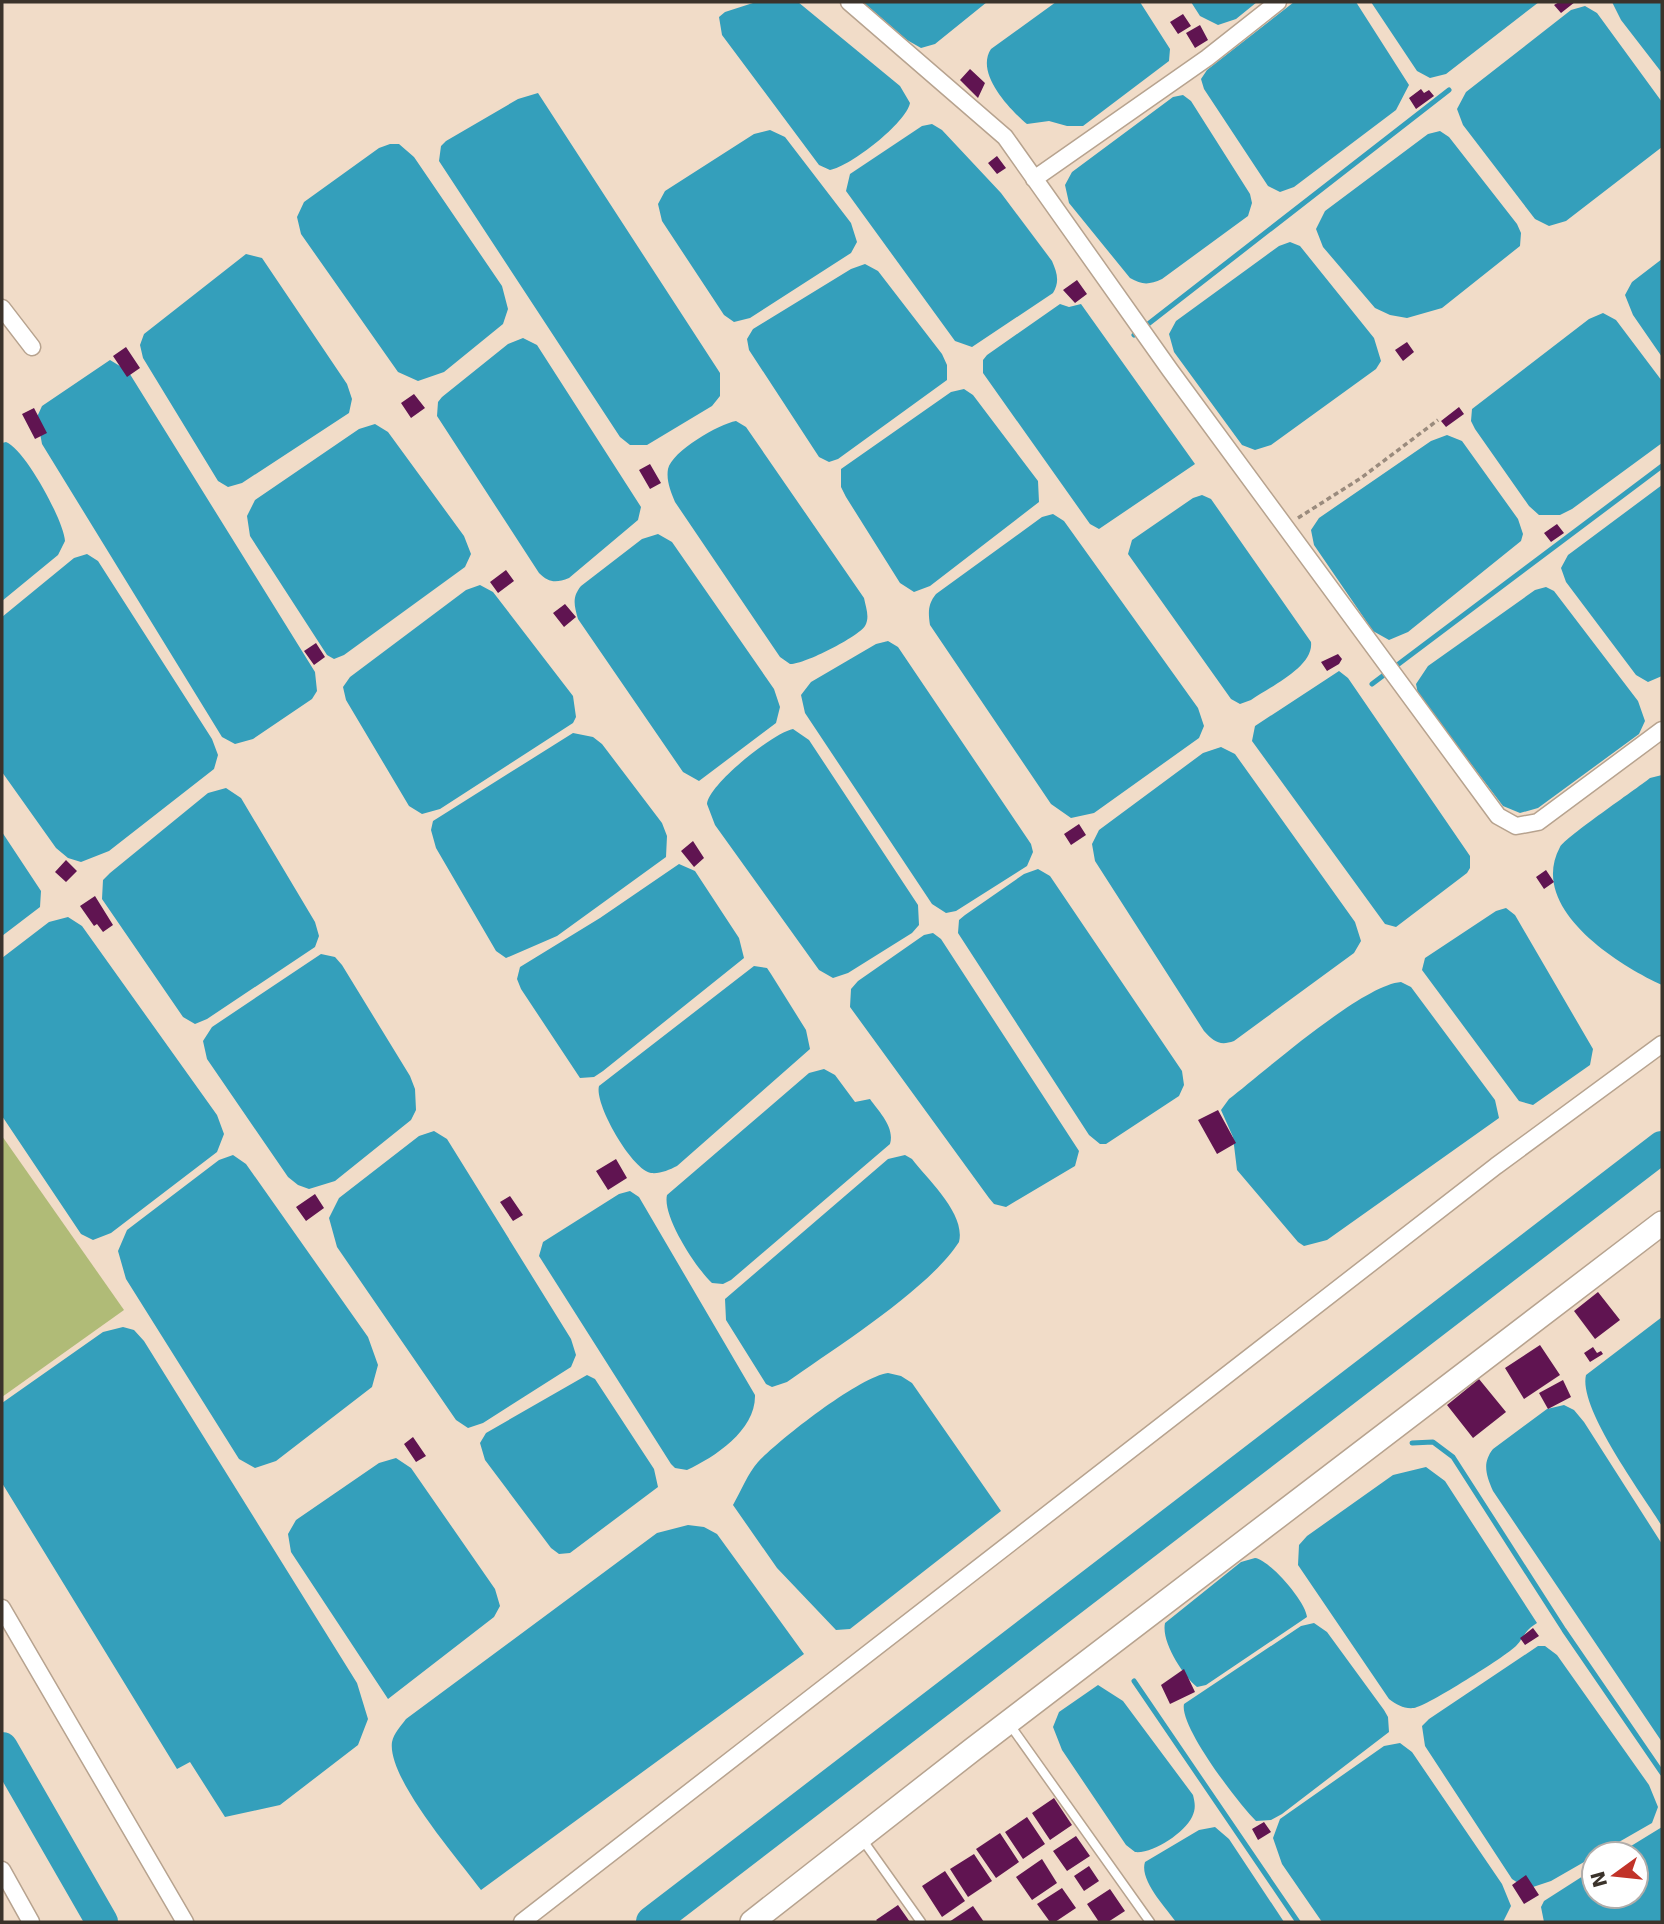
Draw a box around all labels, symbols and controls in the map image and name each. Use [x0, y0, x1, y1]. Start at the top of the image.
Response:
north arrow [1580, 1840, 1650, 1910]
text: N [1586, 1869, 1611, 1890]

